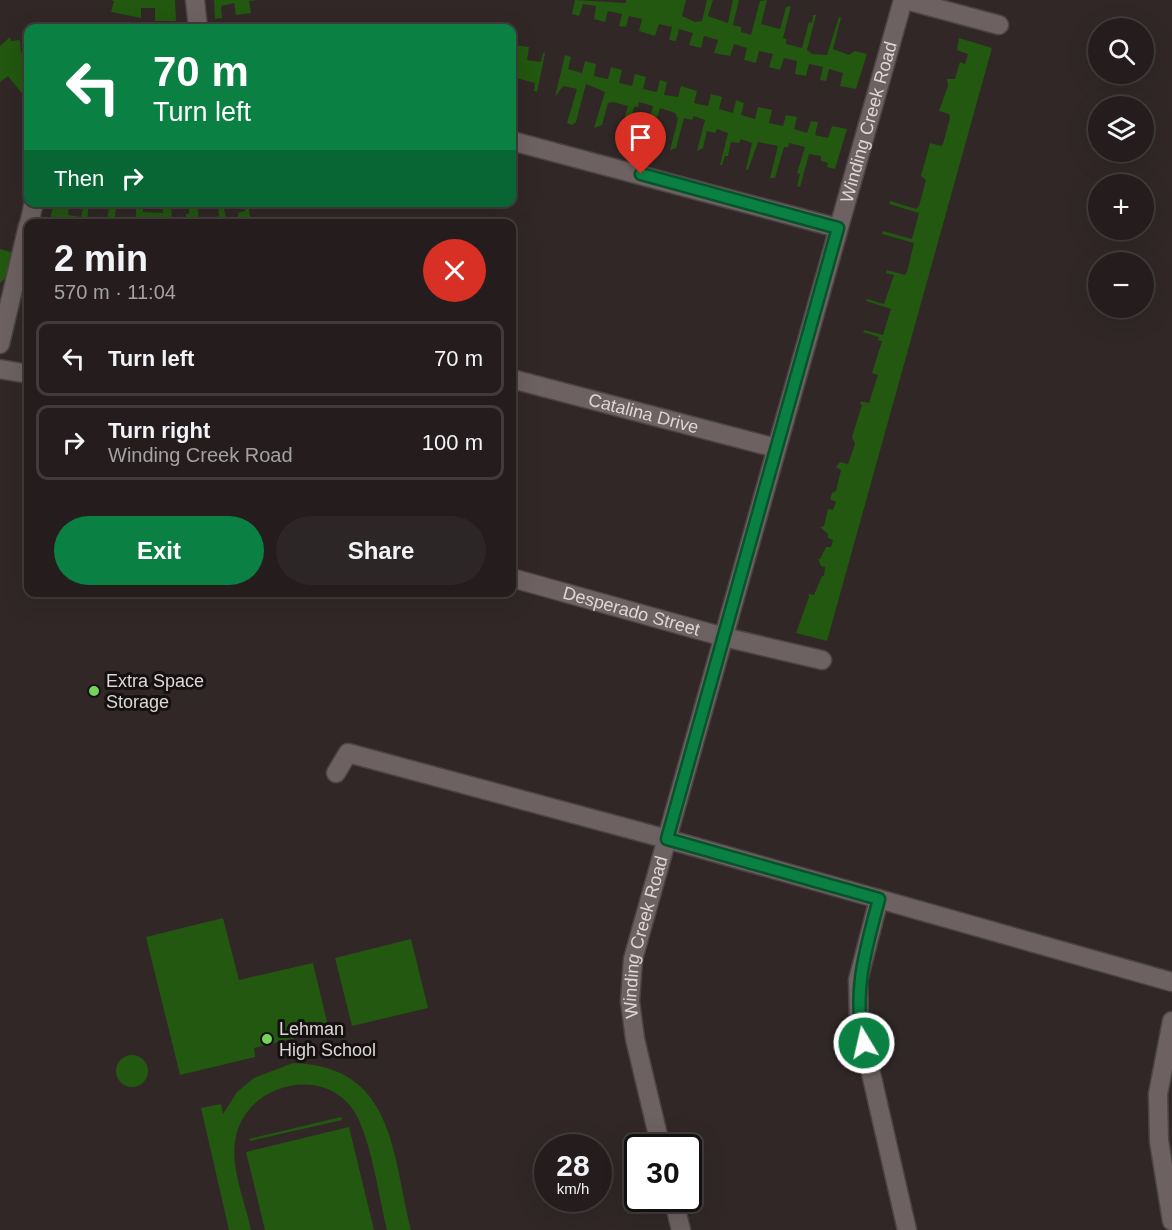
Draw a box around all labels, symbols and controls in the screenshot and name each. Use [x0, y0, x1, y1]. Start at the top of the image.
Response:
map controls [1088, 18, 1154, 318]
button: search [1088, 18, 1154, 84]
street label: Winding Creek Road [837, 39, 901, 205]
icon: left [54, 48, 132, 126]
text: 70 m [153, 48, 249, 95]
button: layers [1088, 96, 1154, 162]
text: Turn left [153, 97, 251, 127]
pin [615, 112, 666, 174]
icon: arrive [624, 121, 657, 154]
icon: right [116, 162, 149, 195]
text: Then [54, 166, 104, 191]
button: + [1088, 174, 1154, 240]
text: 2 min [54, 238, 148, 279]
button: close [423, 239, 486, 302]
button: − [1088, 252, 1154, 318]
text: 570 m · 11:04 [54, 281, 176, 303]
icon: left [57, 342, 90, 375]
text: Turn left [108, 346, 194, 371]
text: 70 m [434, 346, 483, 371]
street label: Catalina Drive [586, 389, 701, 437]
text: Turn right [108, 418, 210, 443]
icon: right [57, 426, 90, 459]
text: 100 m [422, 430, 483, 455]
text: Winding Creek Road [108, 444, 293, 466]
button: Exit [54, 516, 264, 585]
button: Share [276, 516, 486, 585]
street label: Desperado Street [561, 583, 702, 640]
place label: Extra Space Storage [106, 671, 204, 712]
marker: Extra Space Storage [87, 684, 101, 698]
street label: Winding Creek Road [620, 854, 672, 1020]
position arrow [832, 1011, 896, 1075]
place label: Lehman High School [279, 1019, 376, 1060]
marker: Lehman High School [260, 1032, 274, 1046]
speed limit sign: 30 [624, 1134, 702, 1212]
text: 28 [556, 1149, 590, 1182]
text: km/h [557, 1180, 589, 1197]

